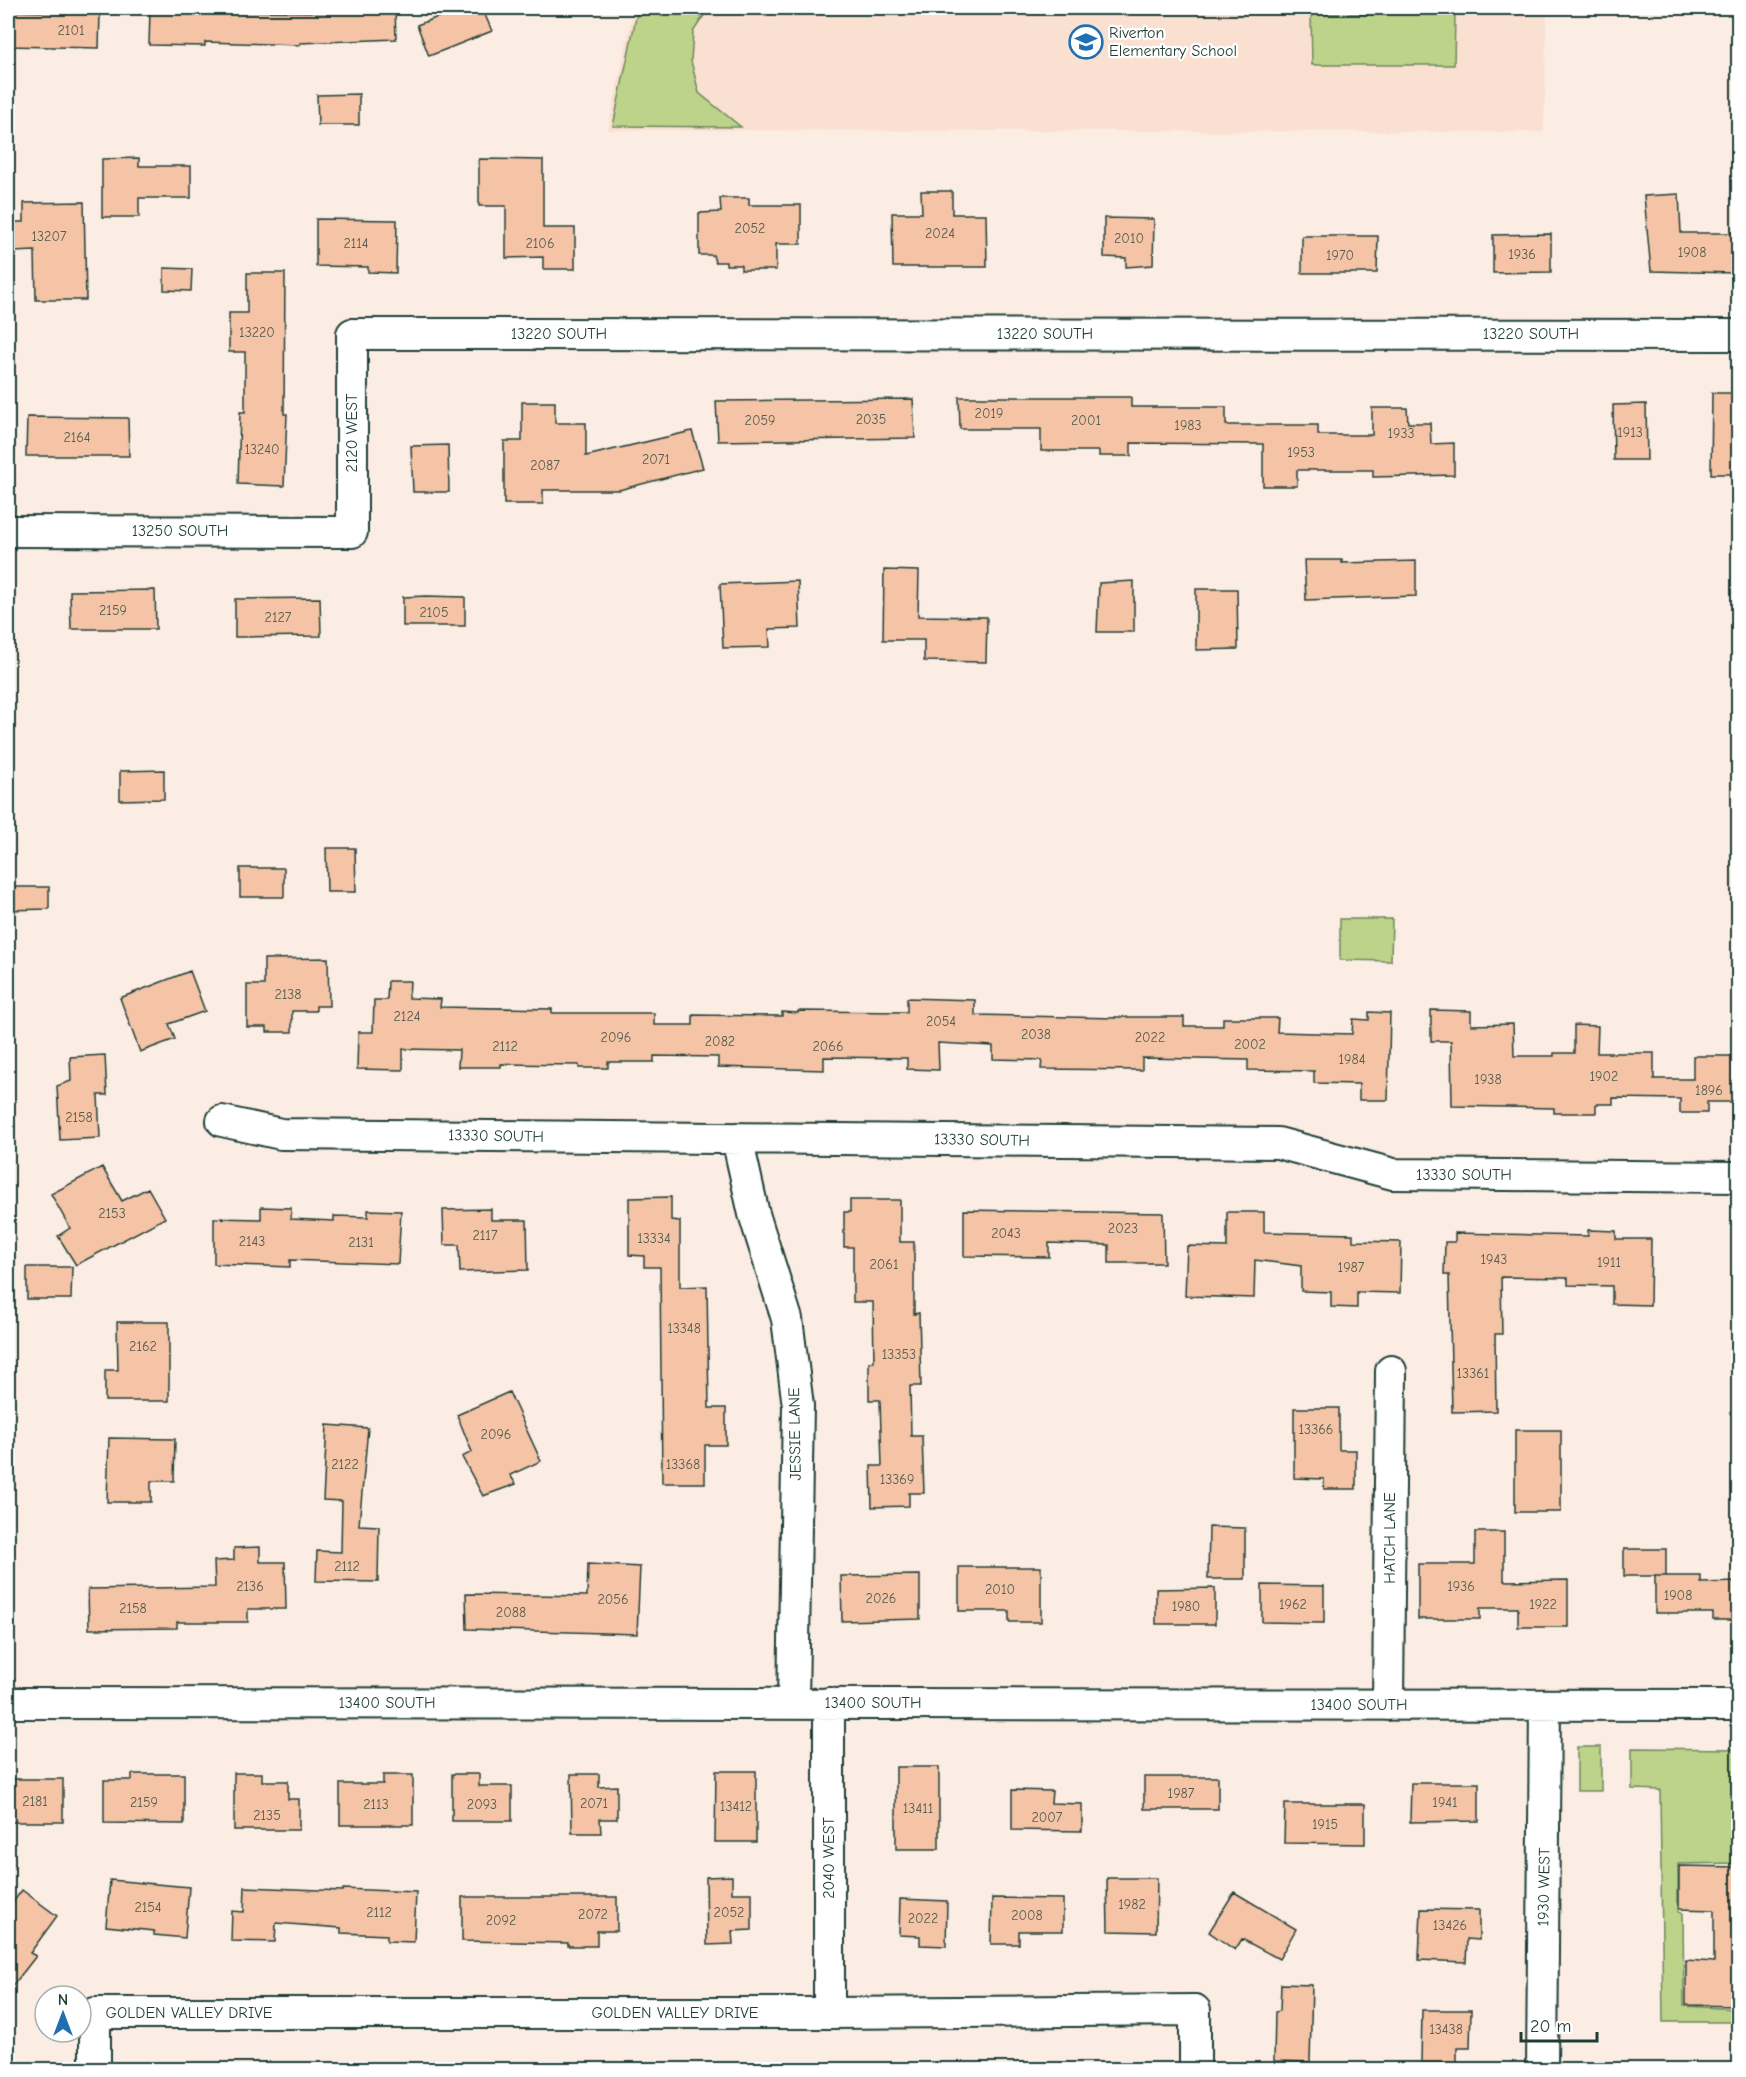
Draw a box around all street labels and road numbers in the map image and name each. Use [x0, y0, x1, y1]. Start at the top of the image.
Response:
street label: 13220 SOUTH [511, 325, 607, 343]
street label: 13220 SOUTH [997, 325, 1093, 343]
street label: 13220 SOUTH [1483, 325, 1579, 343]
street label: 2120 WEST [343, 393, 361, 472]
street label: 13250 SOUTH [132, 522, 228, 540]
street label: 13330 SOUTH [448, 1126, 544, 1146]
street label: 13330 SOUTH [934, 1130, 1030, 1150]
street label: 13330 SOUTH [1416, 1166, 1512, 1184]
street label: JESSIE LANE [785, 1387, 805, 1481]
street label: HATCH LANE [1381, 1492, 1399, 1584]
street label: 13400 SOUTH [338, 1694, 436, 1712]
street label: 13400 SOUTH [824, 1694, 922, 1712]
street label: 13400 SOUTH [1310, 1696, 1408, 1714]
street label: 2040 WEST [820, 1817, 838, 1899]
street label: 1930 WEST [1534, 1847, 1554, 1927]
street label: GOLDEN VALLEY DRIVE [106, 2004, 273, 2022]
street label: GOLDEN VALLEY DRIVE [592, 2004, 759, 2022]

